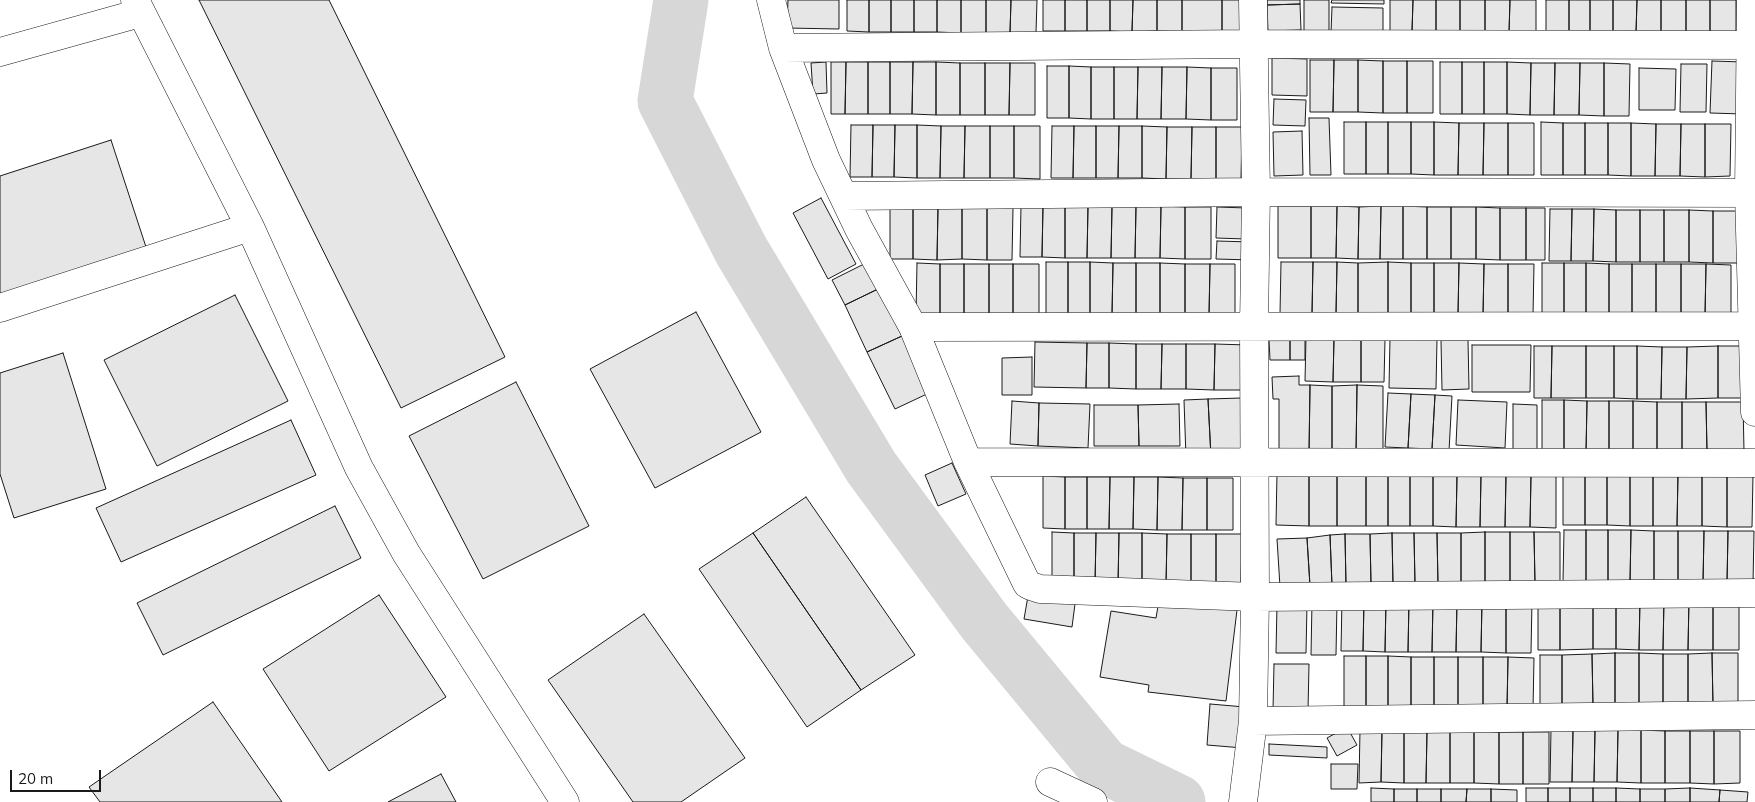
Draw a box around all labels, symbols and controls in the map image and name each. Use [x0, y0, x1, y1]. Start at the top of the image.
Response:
scale bar [12, 760, 104, 792]
text: 20 m [18, 769, 53, 788]

